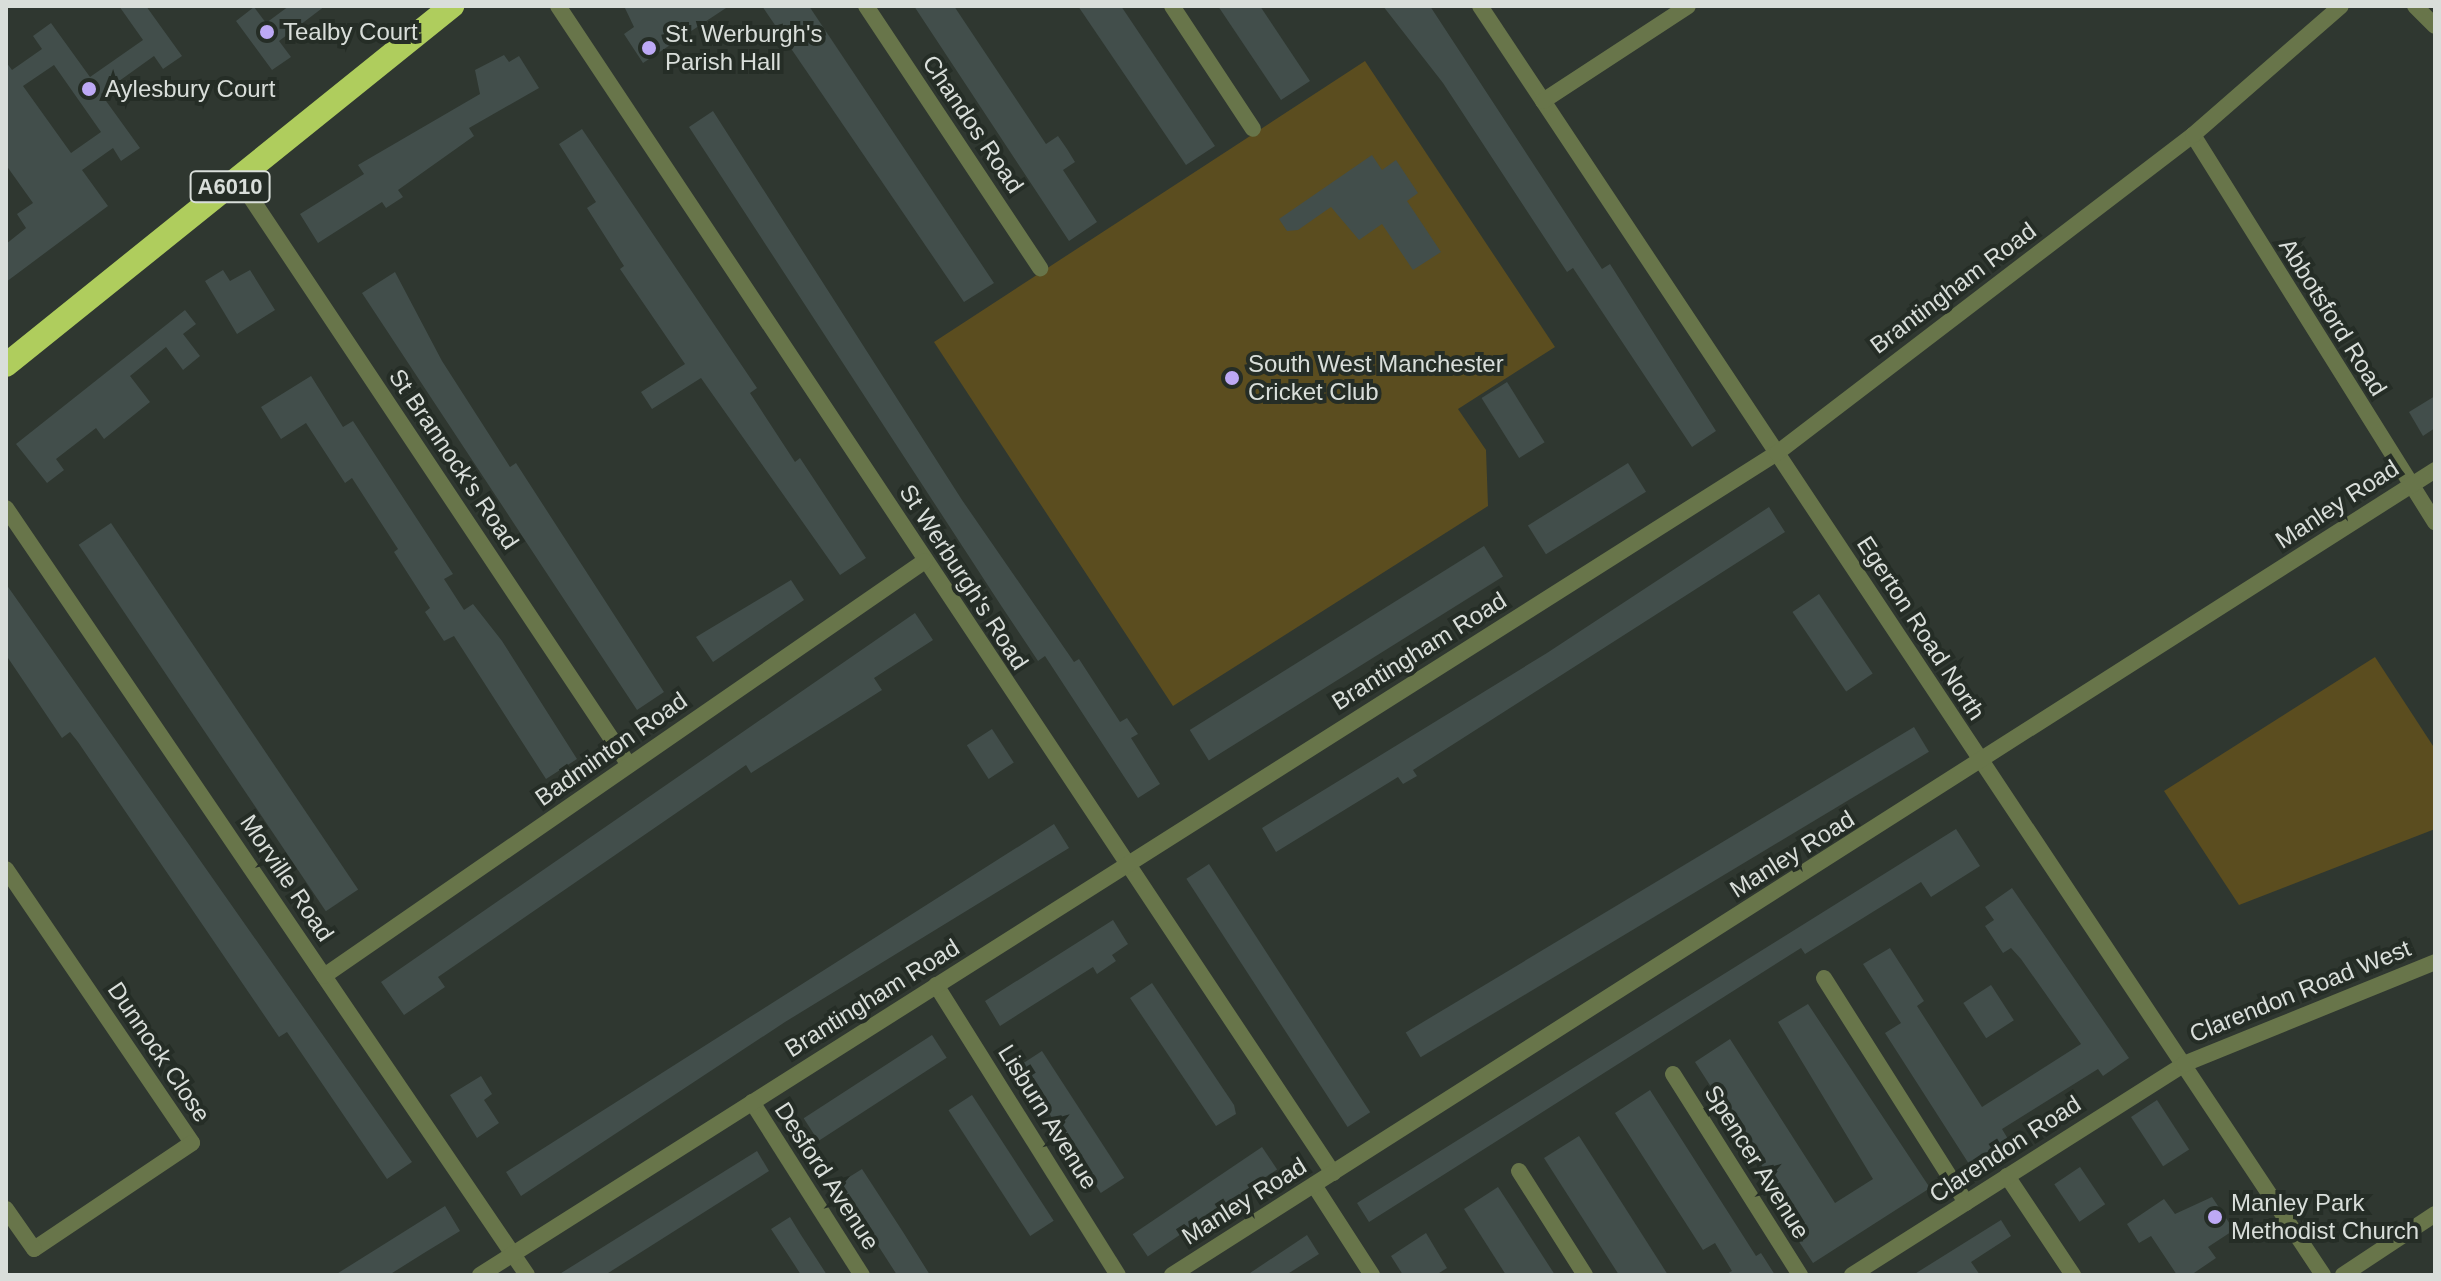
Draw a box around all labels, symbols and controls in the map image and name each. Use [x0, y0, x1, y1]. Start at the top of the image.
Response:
place label: Tealby Court [283, 18, 418, 46]
place label: St. Werburgh's Parish Hall [665, 20, 823, 76]
marker: Tealby Court [258, 23, 276, 41]
marker: St. Werburgh's Parish Hall [640, 39, 658, 57]
street label: Chandos Road [916, 50, 1030, 198]
place label: Aylesbury Court [105, 75, 275, 103]
marker: Aylesbury Court [80, 80, 98, 98]
road number: A6010 [188, 169, 272, 205]
street label: Brantingham Road [1864, 216, 2042, 360]
street label: Abbotsford Road [2273, 233, 2393, 401]
place label: South West Manchester Cricket Club [1248, 350, 1504, 406]
street label: St Brannock's Road [383, 363, 525, 555]
marker: South West Manchester Cricket Club [1223, 369, 1241, 387]
street label: Manley Road [2270, 453, 2404, 555]
street label: St Werburgh's Road [893, 479, 1035, 675]
street label: Egerton Road North [1851, 531, 1991, 725]
street label: Brantingham Road [1327, 586, 1511, 716]
street label: Badminton Road [530, 686, 692, 812]
street label: Manley Road [1724, 804, 1860, 904]
street label: Morville Road [234, 809, 340, 947]
street label: Brantingham Road [780, 933, 964, 1063]
street label: Clarendon Road West [2185, 934, 2415, 1048]
street label: Dunnock Close [102, 976, 216, 1128]
street label: Lisburn Avenue [992, 1039, 1104, 1195]
street label: Spencer Avenue [1698, 1079, 1816, 1245]
street label: Clarendon Road [1924, 1089, 2086, 1209]
street label: Desford Avenue [768, 1096, 886, 1256]
street label: Manley Road [1176, 1151, 1312, 1251]
place label: Manley Park Methodist Church [2231, 1189, 2419, 1245]
marker: Manley Park Methodist Church [2206, 1208, 2224, 1226]

